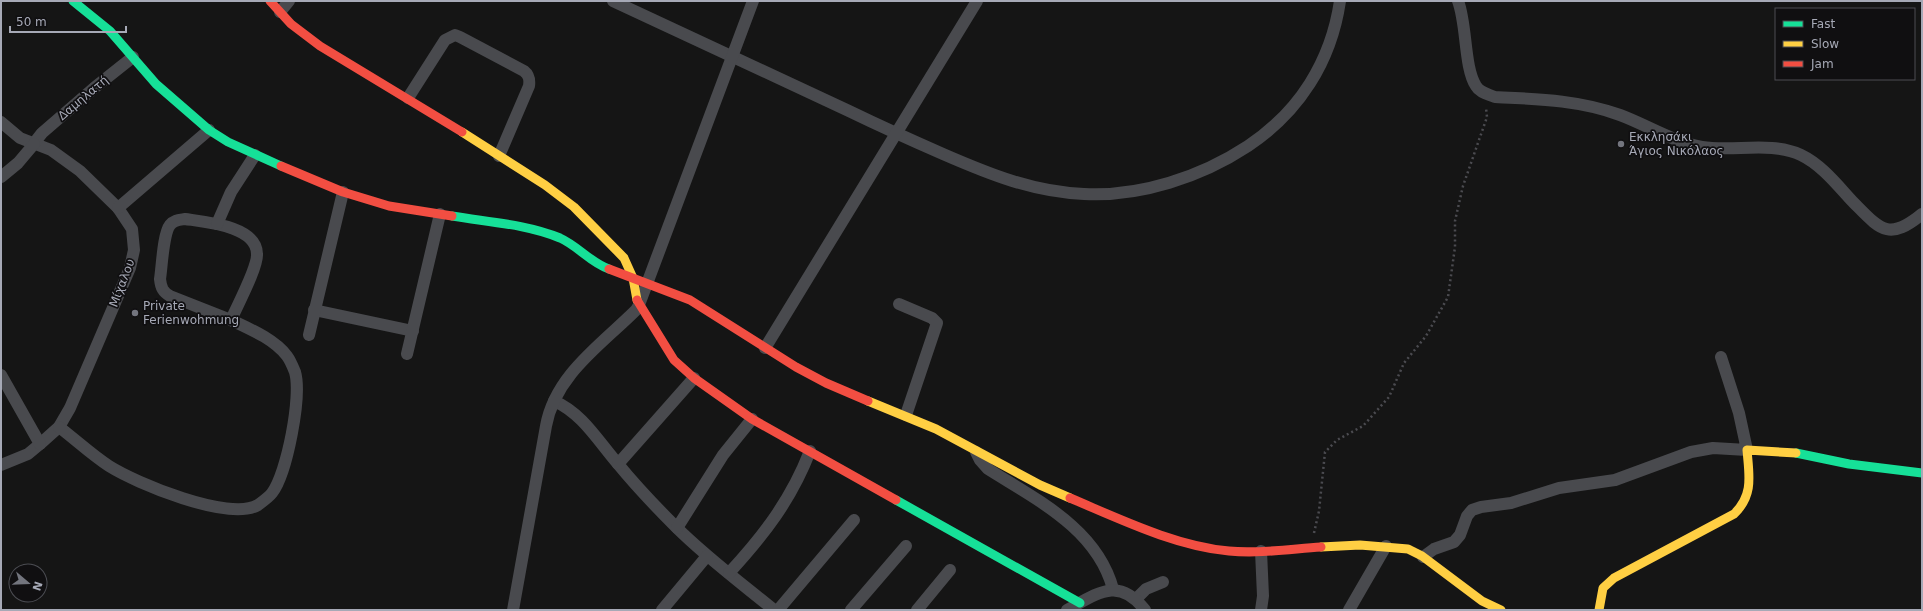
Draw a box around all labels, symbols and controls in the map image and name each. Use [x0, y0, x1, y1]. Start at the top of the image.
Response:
scale bar [10, 8, 126, 34]
legend [1775, 8, 1915, 80]
text: 50 m [16, 15, 47, 29]
text: Fast [1811, 17, 1835, 31]
text: Slow [1811, 37, 1839, 51]
text: Jam [1810, 57, 1834, 71]
street label: Δαμηλατή [55, 73, 111, 123]
place label: Εκκλησάκι Άγιος Νικόλαος [1629, 130, 1724, 158]
marker: Εκκλησάκι Άγιος Νικόλαος [1616, 139, 1626, 149]
street label: Μίχαλου [106, 257, 138, 309]
place label: Private Ferienwohmung [143, 299, 239, 327]
marker: Private Ferienwohmung [130, 308, 140, 318]
north arrow [8, 563, 48, 603]
text: N [29, 580, 45, 593]

